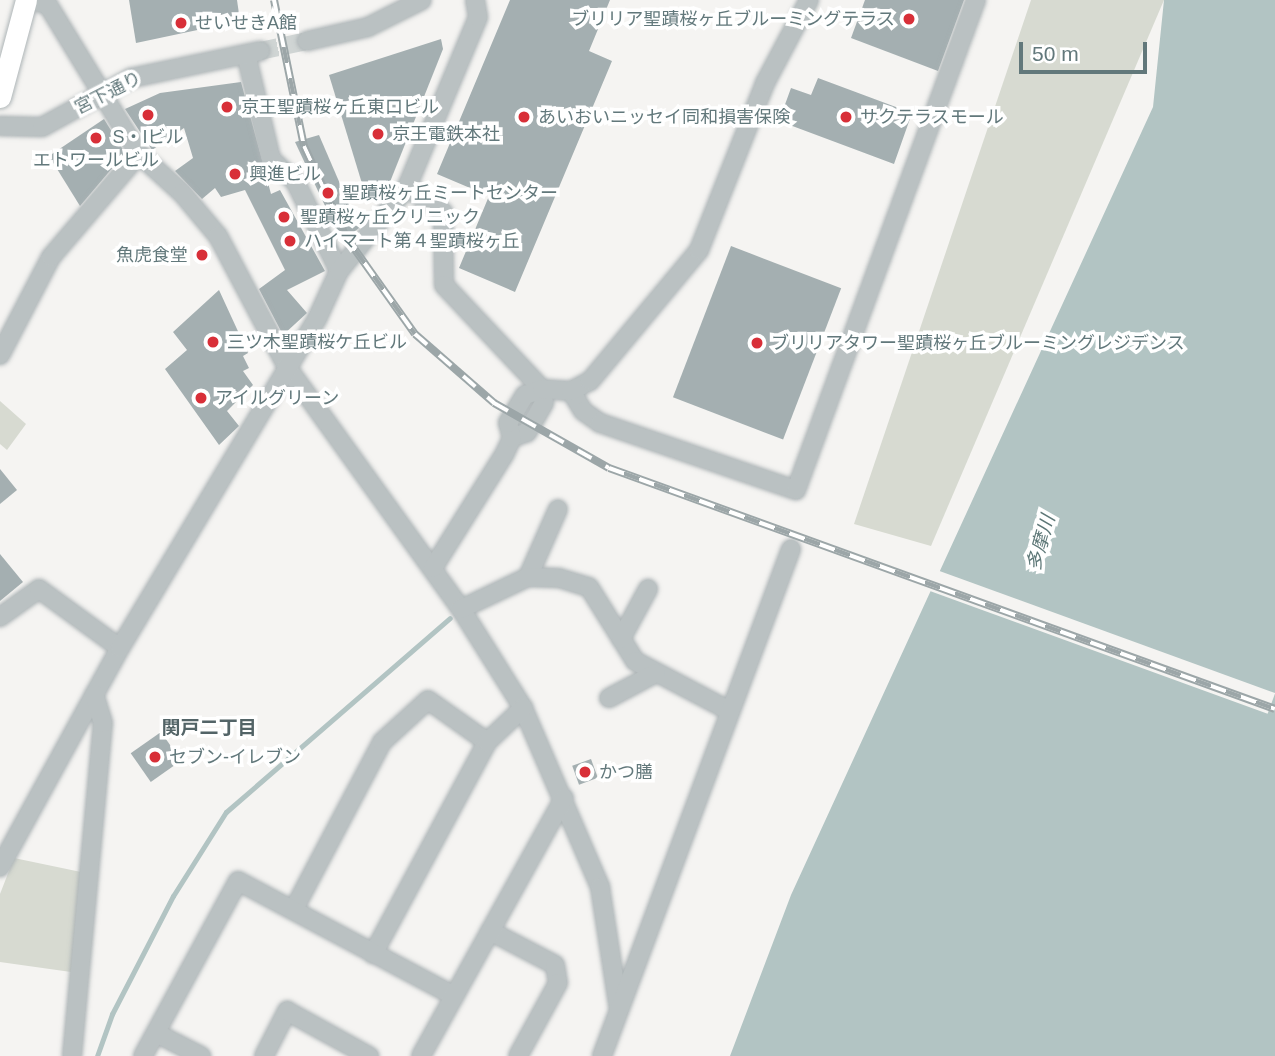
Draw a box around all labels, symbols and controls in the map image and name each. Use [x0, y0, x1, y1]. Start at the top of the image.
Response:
place label: ブリリア聖蹟桜ヶ丘ブルーミングテラス [571, 8, 895, 30]
marker: ブリリア聖蹟桜ヶ丘ブルーミングテラス [901, 11, 917, 27]
place label: せいせきA館 [195, 12, 297, 34]
marker: せいせきA館 [173, 15, 189, 31]
scale bar [1023, 28, 1151, 72]
text: 50 m [1032, 42, 1079, 65]
street label: 宮下通り [71, 67, 145, 119]
place label: 京王聖蹟桜ヶ丘東口ビル [241, 96, 439, 118]
marker: 京王聖蹟桜ヶ丘東口ビル [219, 99, 235, 115]
place label: あいおいニッセイ同和損害保険 [538, 106, 790, 128]
place label: サクテラスモール [860, 106, 1004, 128]
marker: S・Iビル [140, 107, 156, 123]
marker: あいおいニッセイ同和損害保険 [516, 109, 532, 125]
marker: サクテラスモール [838, 109, 854, 125]
place label: 京王電鉄本社 [392, 123, 500, 145]
place label: S・Iビル [112, 126, 184, 148]
marker: 京王電鉄本社 [370, 126, 386, 142]
marker: エトワールビル [88, 130, 104, 146]
place label: エトワールビル [33, 149, 159, 171]
place label: 興進ビル [249, 163, 321, 185]
marker: 興進ビル [227, 166, 243, 182]
place label: 聖蹟桜ヶ丘ミートセンター [342, 182, 558, 204]
marker: 聖蹟桜ヶ丘ミートセンター [320, 185, 336, 201]
place label: 聖蹟桜ヶ丘クリニック [300, 206, 480, 228]
marker: 聖蹟桜ヶ丘クリニック [274, 207, 294, 227]
place label: ハイマート第４聖蹟桜ヶ丘 [304, 230, 520, 252]
marker: ハイマート第４聖蹟桜ヶ丘 [282, 233, 298, 249]
place label: 魚虎食堂 [116, 244, 188, 266]
marker: 魚虎食堂 [194, 247, 210, 263]
place label: 三ツ木聖蹟桜ケ丘ビル [227, 331, 407, 353]
place label: ブリリアタワー聖蹟桜ヶ丘ブルーミングレジデンス [771, 332, 1185, 354]
marker: 三ツ木聖蹟桜ケ丘ビル [205, 334, 221, 350]
marker: ブリリアタワー聖蹟桜ヶ丘ブルーミングレジデンス [749, 335, 765, 351]
place label: アイルグリーン [215, 387, 341, 409]
marker: アイルグリーン [193, 390, 209, 406]
water label: 多摩川 [1022, 512, 1060, 574]
district label: 関戸二丁目 [162, 717, 256, 739]
place label: セブン-イレブン [169, 746, 301, 768]
marker: セブン-イレブン [147, 749, 163, 765]
place label: かつ膳 [599, 761, 653, 783]
marker: かつ膳 [577, 764, 593, 780]

